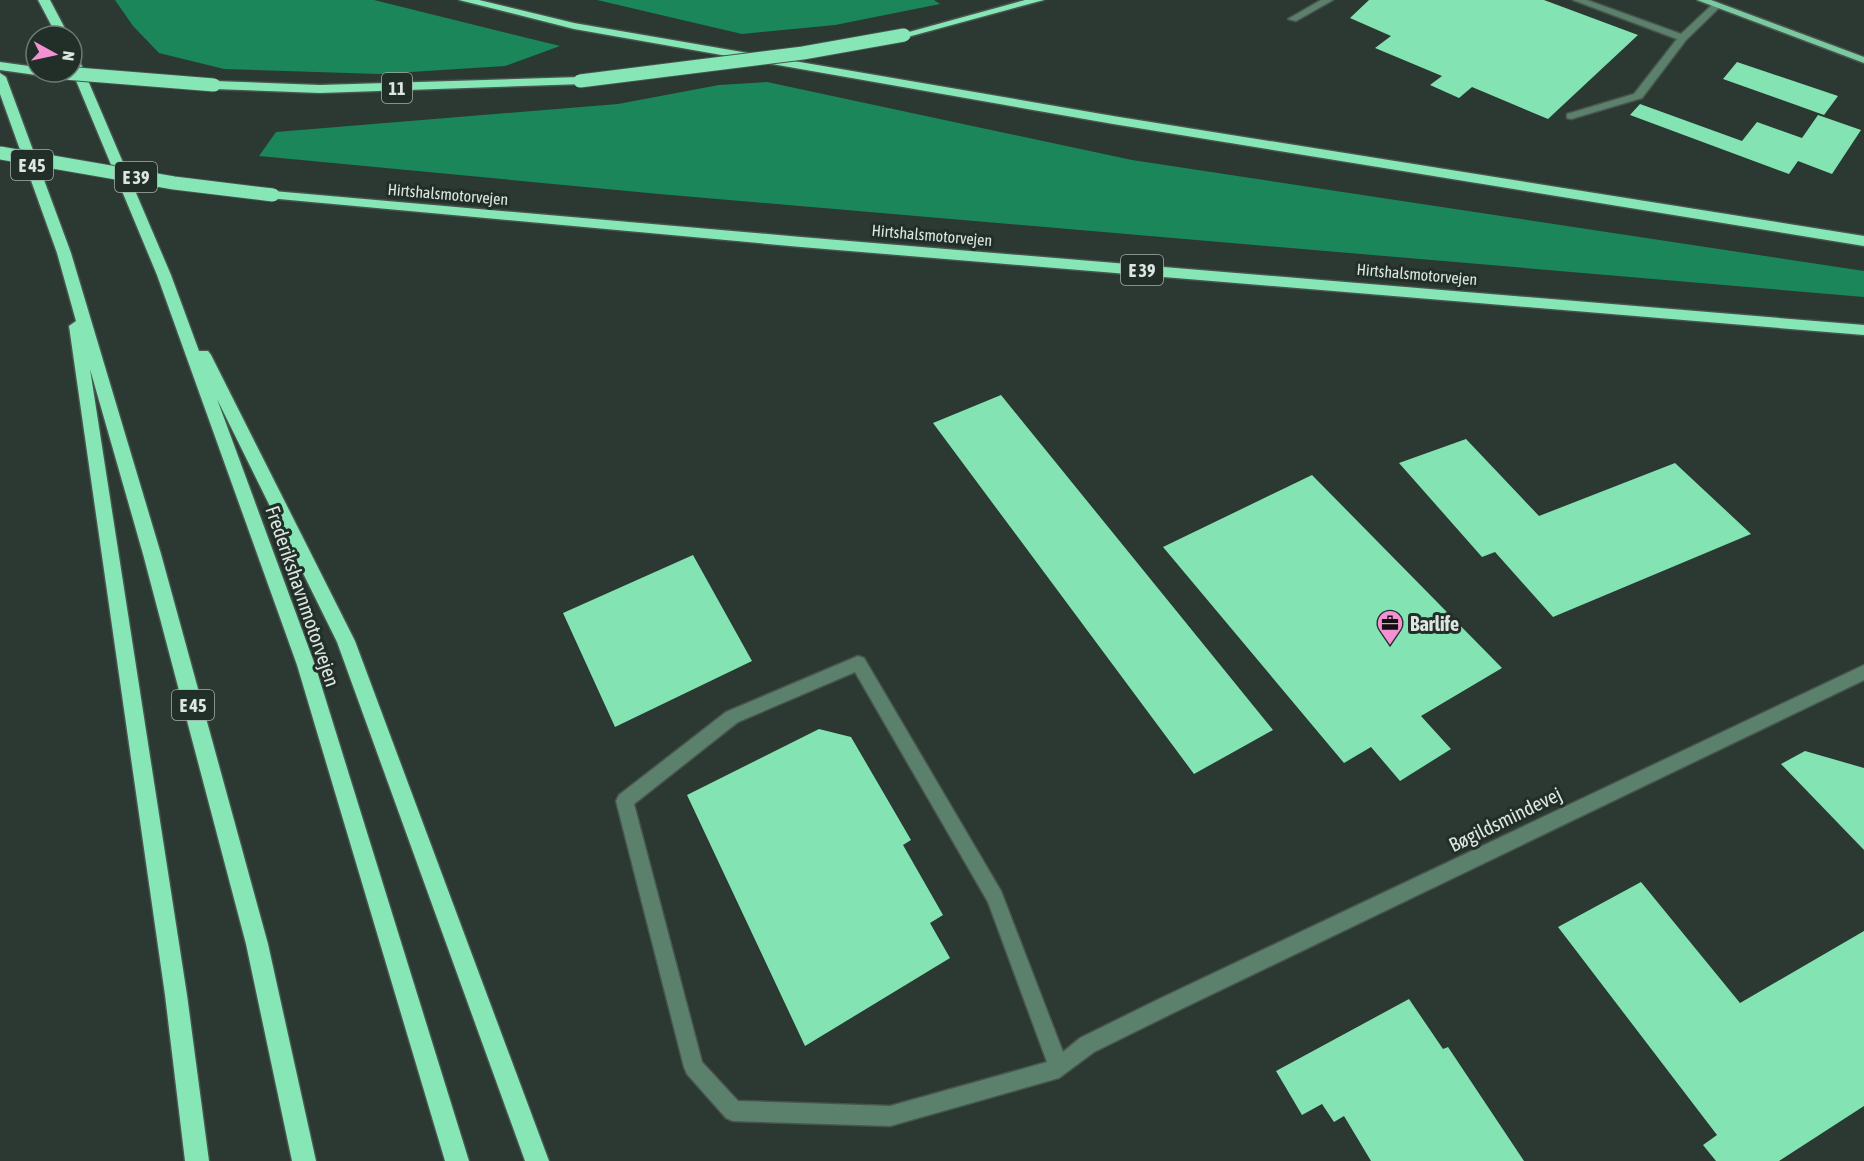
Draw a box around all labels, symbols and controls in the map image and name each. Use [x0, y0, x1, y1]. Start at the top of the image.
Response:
north arrow [24, 24, 84, 84]
text: N [59, 50, 78, 62]
road number: 11 [382, 73, 412, 103]
road number: E 45 [11, 150, 53, 180]
road number: E 39 [115, 162, 157, 192]
street label: Hirtshalsmotorvejen [387, 180, 509, 209]
street label: Hirtshalsmotorvejen [871, 221, 993, 250]
road number: E 39 [1121, 255, 1163, 285]
street label: Hirtshalsmotorvejen [1356, 260, 1478, 289]
street label: Frederikshavnmotorvejen [261, 503, 345, 689]
office icon: Barlife [1375, 608, 1405, 646]
place label: Barlife [1410, 612, 1459, 635]
road number: E 45 [172, 690, 214, 720]
street label: Bøgildsmindevej [1445, 782, 1565, 856]

